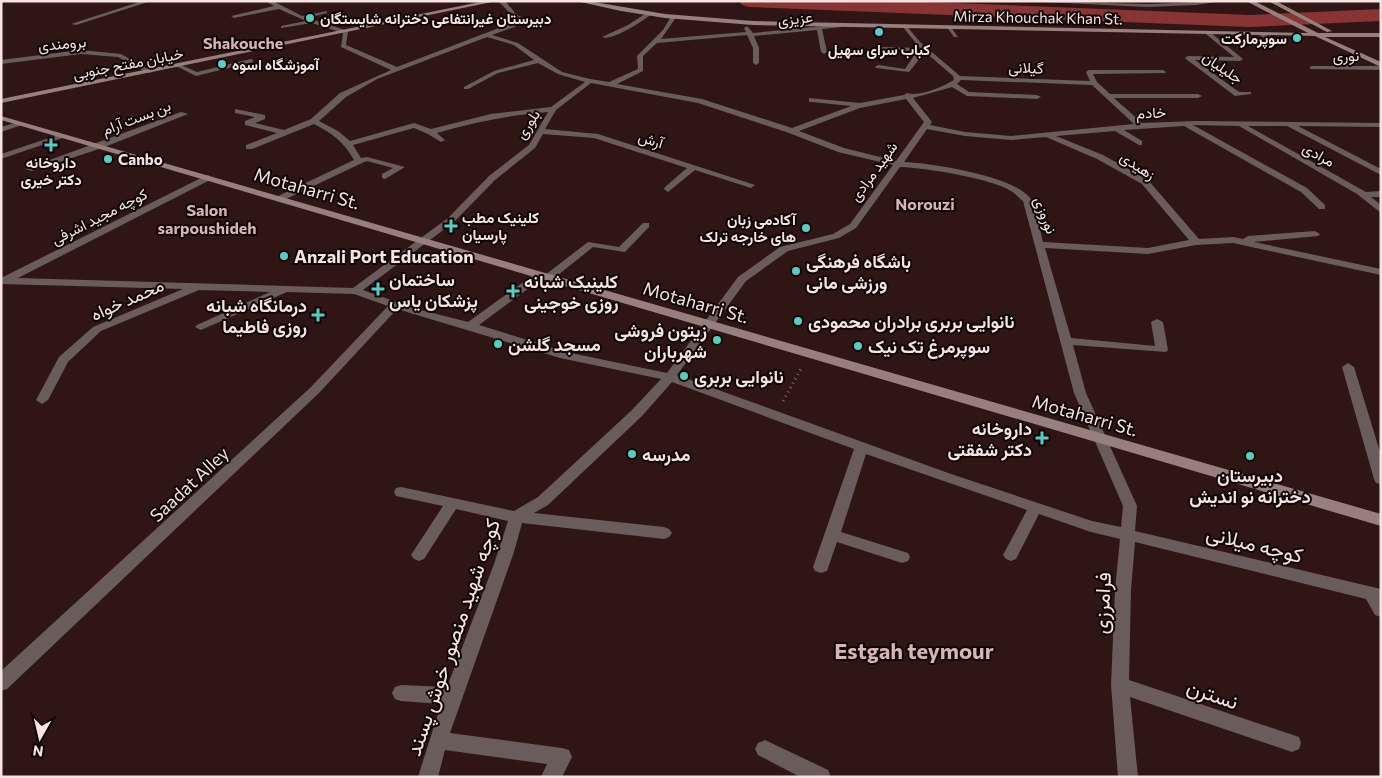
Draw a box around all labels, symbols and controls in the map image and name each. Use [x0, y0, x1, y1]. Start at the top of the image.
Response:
street label: عزیزی [776, 7, 814, 31]
street label: Mirza Khouchak Khan St. [953, 7, 1123, 27]
place label: دبیرستان غیرانتفاعی دخترانه شایستگان [320, 9, 551, 28]
marker: دبیرستان غیرانتفاعی دخترانه شایستگان [304, 12, 316, 24]
marker: کباب سرای سهیل [873, 26, 885, 38]
place label: سوپرمارکت [1221, 29, 1287, 49]
street label: برومندی [37, 32, 87, 56]
marker: سوپرمارکت [1291, 32, 1303, 44]
district label: Shakouche [203, 33, 283, 52]
place label: کباب سرای سهیل [828, 40, 930, 59]
street label: خیابان مفتح جنوبی [71, 43, 185, 85]
street label: نوری [1333, 46, 1359, 66]
street label: جلیلیان [1199, 47, 1246, 88]
place label: آموزشگاه اسوه [232, 55, 320, 74]
street label: گیلانی [1008, 57, 1044, 79]
marker: آموزشگاه اسوه [216, 58, 228, 70]
street label: بن بست آرام [99, 96, 174, 140]
street label: خادم [1136, 102, 1167, 124]
street label: بلوری [511, 106, 545, 143]
street label: آرش [636, 127, 667, 154]
street label: شهید مرادی [845, 137, 902, 206]
street label: مرادی [1299, 138, 1338, 172]
marker: داروخانه دکتر خیری [45, 139, 57, 151]
street label: زهیدی [1116, 147, 1159, 185]
place label: Canbo [118, 150, 163, 168]
place label: داروخانه دکتر خیری [20, 153, 82, 189]
marker: Canbo [102, 153, 114, 165]
street label: Motaharri St. [252, 162, 362, 214]
street label: کوچه مجید اشرفی [48, 184, 151, 250]
district label: Norouzi [895, 194, 955, 213]
street label: نوروزی [1029, 194, 1061, 237]
district label: Salon sarpoushideh [158, 200, 256, 237]
place label: کلینیک مطب پارسیان [462, 208, 539, 245]
place label: آکادمی زبان های خارجه ترلک [700, 210, 797, 246]
marker: کلینیک مطب پارسیان [444, 219, 458, 233]
marker: آکادمی زبان های خارجه ترلک [800, 222, 812, 234]
place label: Anzali Port Education [294, 245, 474, 267]
marker: Anzali Port Education [278, 250, 290, 262]
place label: باشگاه فرهنگی ورزشی مانی [806, 250, 911, 294]
marker: باشگاه فرهنگی ورزشی مانی [790, 265, 802, 277]
place label: ساختمان پزشکان یاس [389, 268, 478, 313]
place label: کلینیک شبانه روزی خوجینی [524, 270, 619, 314]
street label: محمد خواه [87, 273, 167, 326]
street label: Motaharri St. [641, 276, 751, 328]
marker: ساختمان پزشکان یاس [371, 282, 385, 296]
marker: کلینیک شبانه روزی خوجینی [506, 284, 520, 298]
place label: درمانگاه شبانه روزی فاطیما [206, 294, 307, 338]
marker: درمانگاه شبانه روزی فاطیما [311, 308, 325, 322]
place label: نانوایی بربری برادران محمودی [808, 310, 1015, 333]
marker: نانوایی بربری برادران محمودی [792, 315, 804, 327]
place label: زیتون فروشی شهرباران [614, 319, 707, 363]
place label: مسجد گلشن [508, 333, 601, 356]
marker: زیتون فروشی شهرباران [711, 334, 723, 346]
place label: سوپرمرغ تک نیک [868, 335, 990, 359]
marker: مسجد گلشن [492, 338, 504, 350]
marker: سوپرمرغ تک نیک [852, 340, 864, 352]
place label: نانوایی بربری [694, 365, 784, 388]
marker: نانوایی بربری [678, 370, 690, 382]
street label: Motaharri St. [1030, 389, 1140, 441]
place label: داروخانه دکتر شفقتی [947, 417, 1032, 461]
marker: داروخانه دکتر شفقتی [1036, 432, 1048, 444]
street label: Saadat Alley [145, 442, 233, 526]
place label: مدرسه [642, 443, 691, 466]
marker: مدرسه [626, 448, 638, 460]
marker: دبیرستان دخترانه نو اندیش [1244, 450, 1256, 462]
place label: دبیرستان دخترانه نو اندیش [1189, 464, 1311, 508]
street label: کوچه شهید منصور خوش پسند [400, 515, 507, 760]
street label: کوچه میلانی [1203, 519, 1306, 570]
street label: فرامرزی [1087, 571, 1117, 635]
district label: Estgah teymour [834, 637, 994, 664]
street label: نسترن [1183, 673, 1242, 715]
north arrow [15, 713, 65, 763]
text: N [32, 742, 45, 761]

